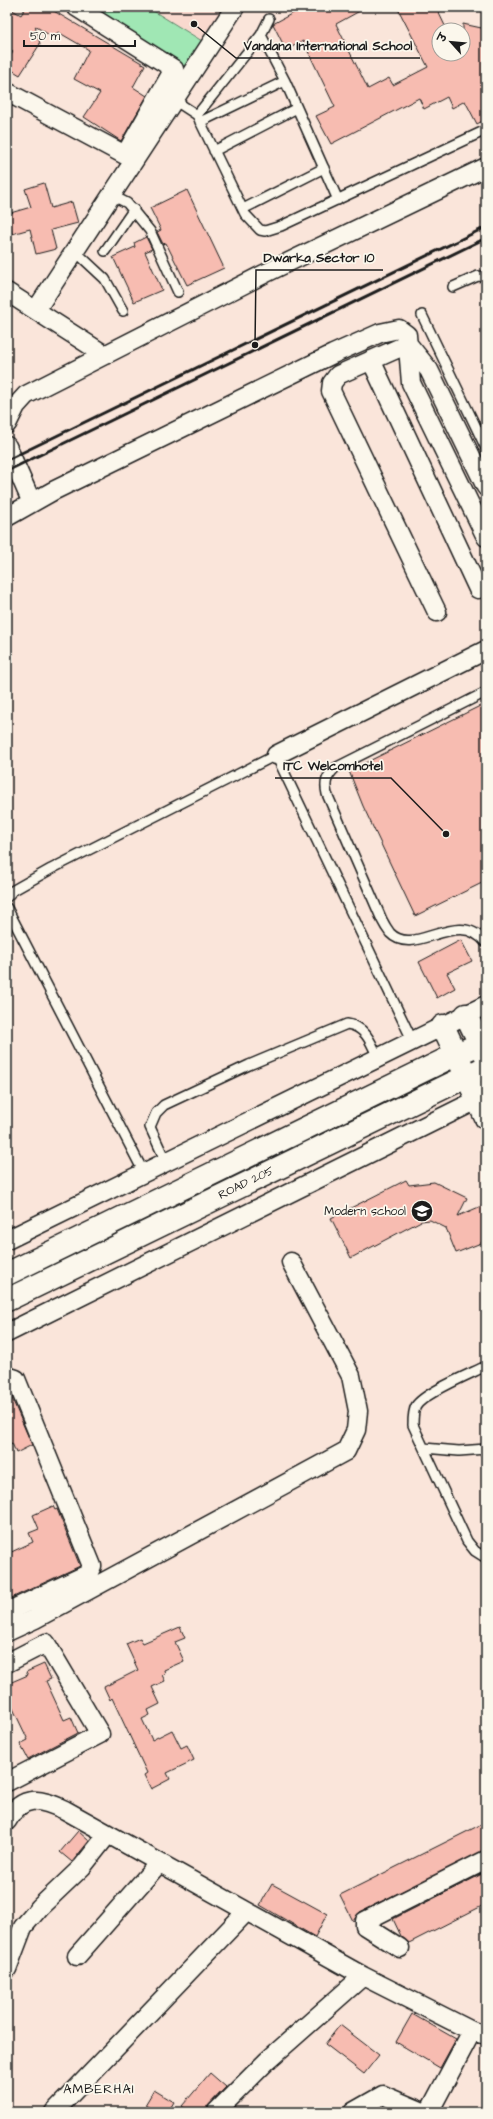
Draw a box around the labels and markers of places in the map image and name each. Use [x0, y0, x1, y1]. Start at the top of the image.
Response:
callout: Vandana International School [236, 33, 420, 58]
callout: Dwarka Sector 10 [256, 245, 383, 270]
callout: ITC Welcomhotel [275, 753, 391, 778]
school or university icon: Modern school [409, 1198, 435, 1224]
place label: Modern school [324, 1203, 406, 1220]

